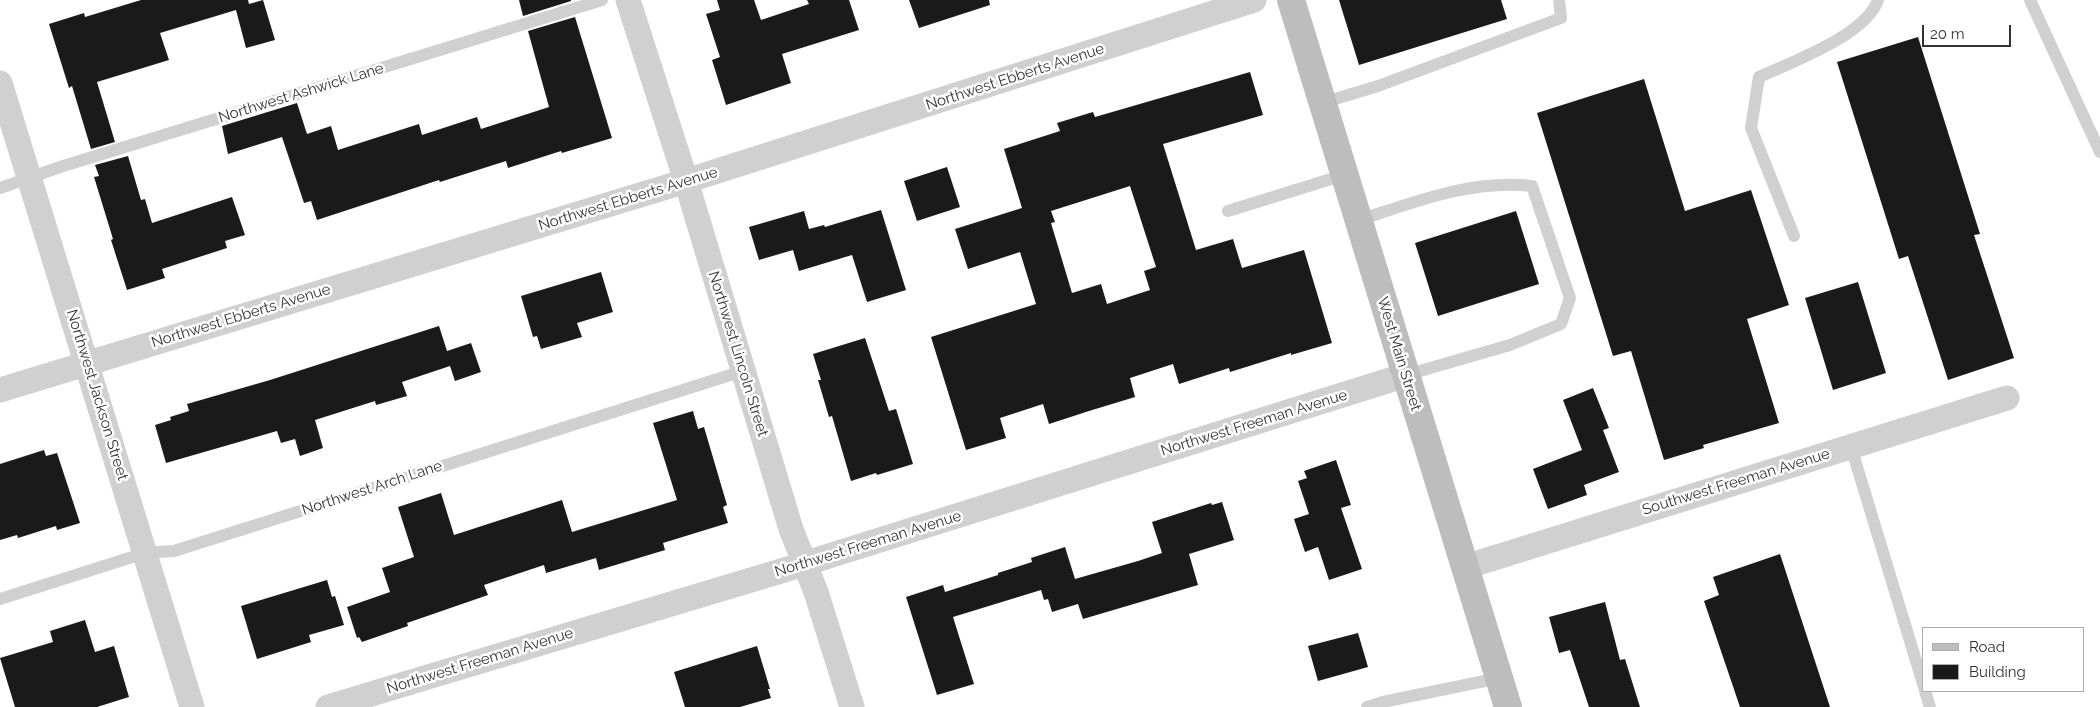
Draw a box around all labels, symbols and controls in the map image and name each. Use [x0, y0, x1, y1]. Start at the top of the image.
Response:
scale bar [1925, 15, 2014, 47]
text: 20 m [1930, 25, 1965, 43]
street label: Northwest Ebberts Avenue [924, 40, 1106, 114]
street label: Northwest Ashwick Lane [216, 59, 386, 127]
street label: Northwest Ebberts Avenue [536, 163, 720, 235]
street label: Northwest Lincoln Street [704, 269, 772, 439]
street label: Northwest Ebberts Avenue [149, 280, 333, 352]
street label: West Main Street [1373, 295, 1425, 413]
street label: Northwest Jackson Street [62, 307, 132, 483]
street label: Northwest Freeman Avenue [1159, 386, 1349, 460]
street label: Southwest Freeman Avenue [1640, 445, 1832, 519]
street label: Northwest Arch Lane [300, 457, 444, 519]
street label: Northwest Freeman Avenue [773, 507, 963, 581]
street label: Northwest Freeman Avenue [385, 624, 575, 698]
legend [1922, 627, 2085, 692]
text: Road [1969, 638, 2005, 656]
text: Building [1969, 663, 2026, 681]

